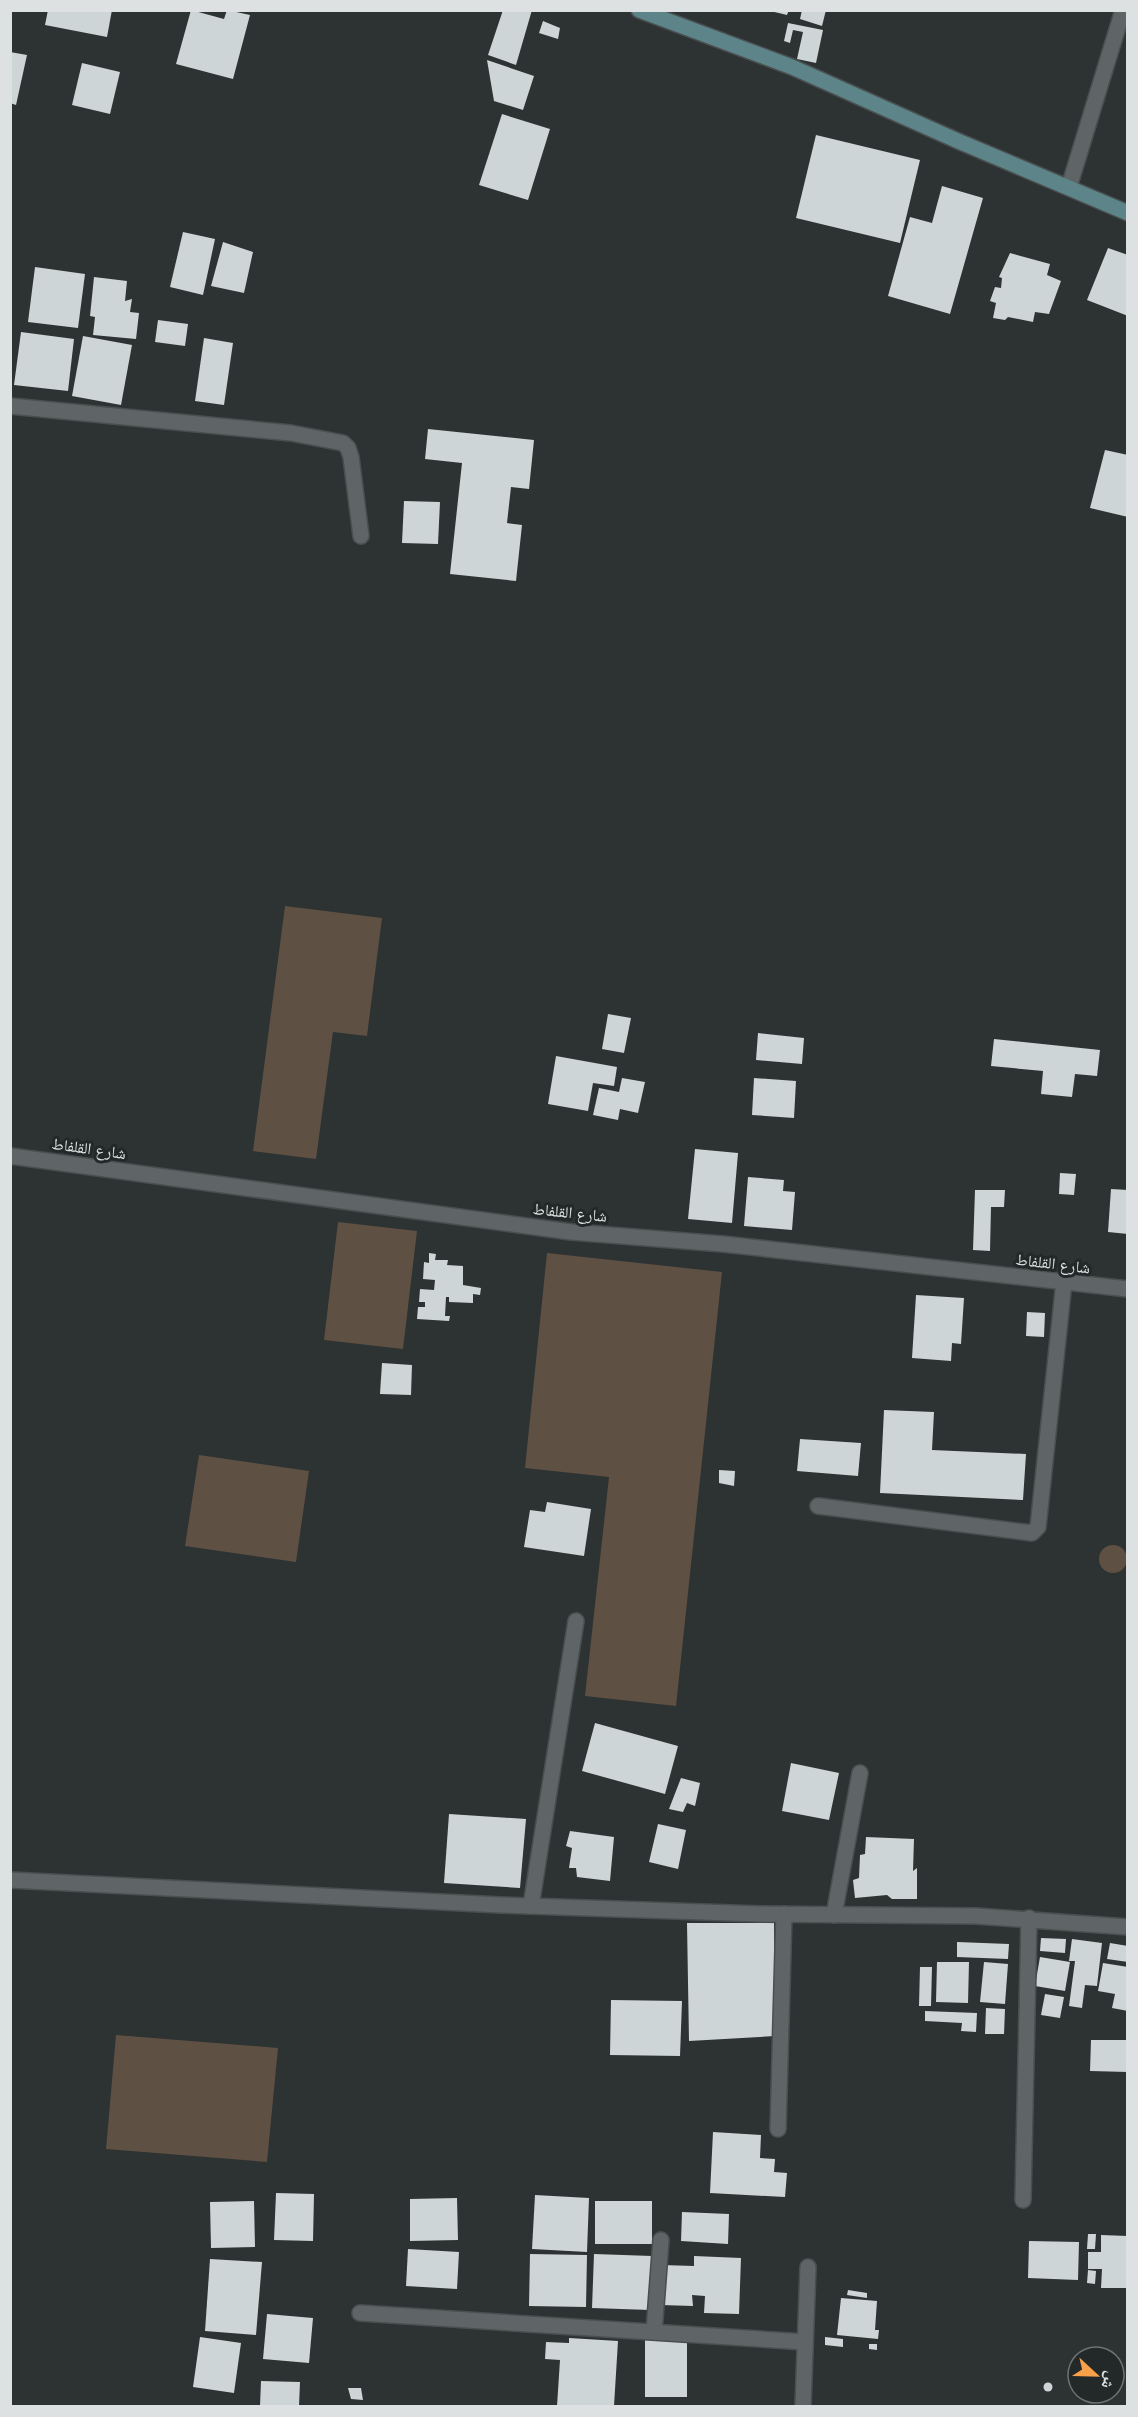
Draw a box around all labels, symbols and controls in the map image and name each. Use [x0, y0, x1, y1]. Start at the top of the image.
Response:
street label: شارع القلفاط [50, 1133, 127, 1164]
street label: شارع القلفاط [532, 1198, 608, 1227]
street label: شارع القلفاط [1015, 1249, 1091, 1278]
north arrow [1066, 2345, 1126, 2405]
text: ش [1097, 2369, 1122, 2392]

